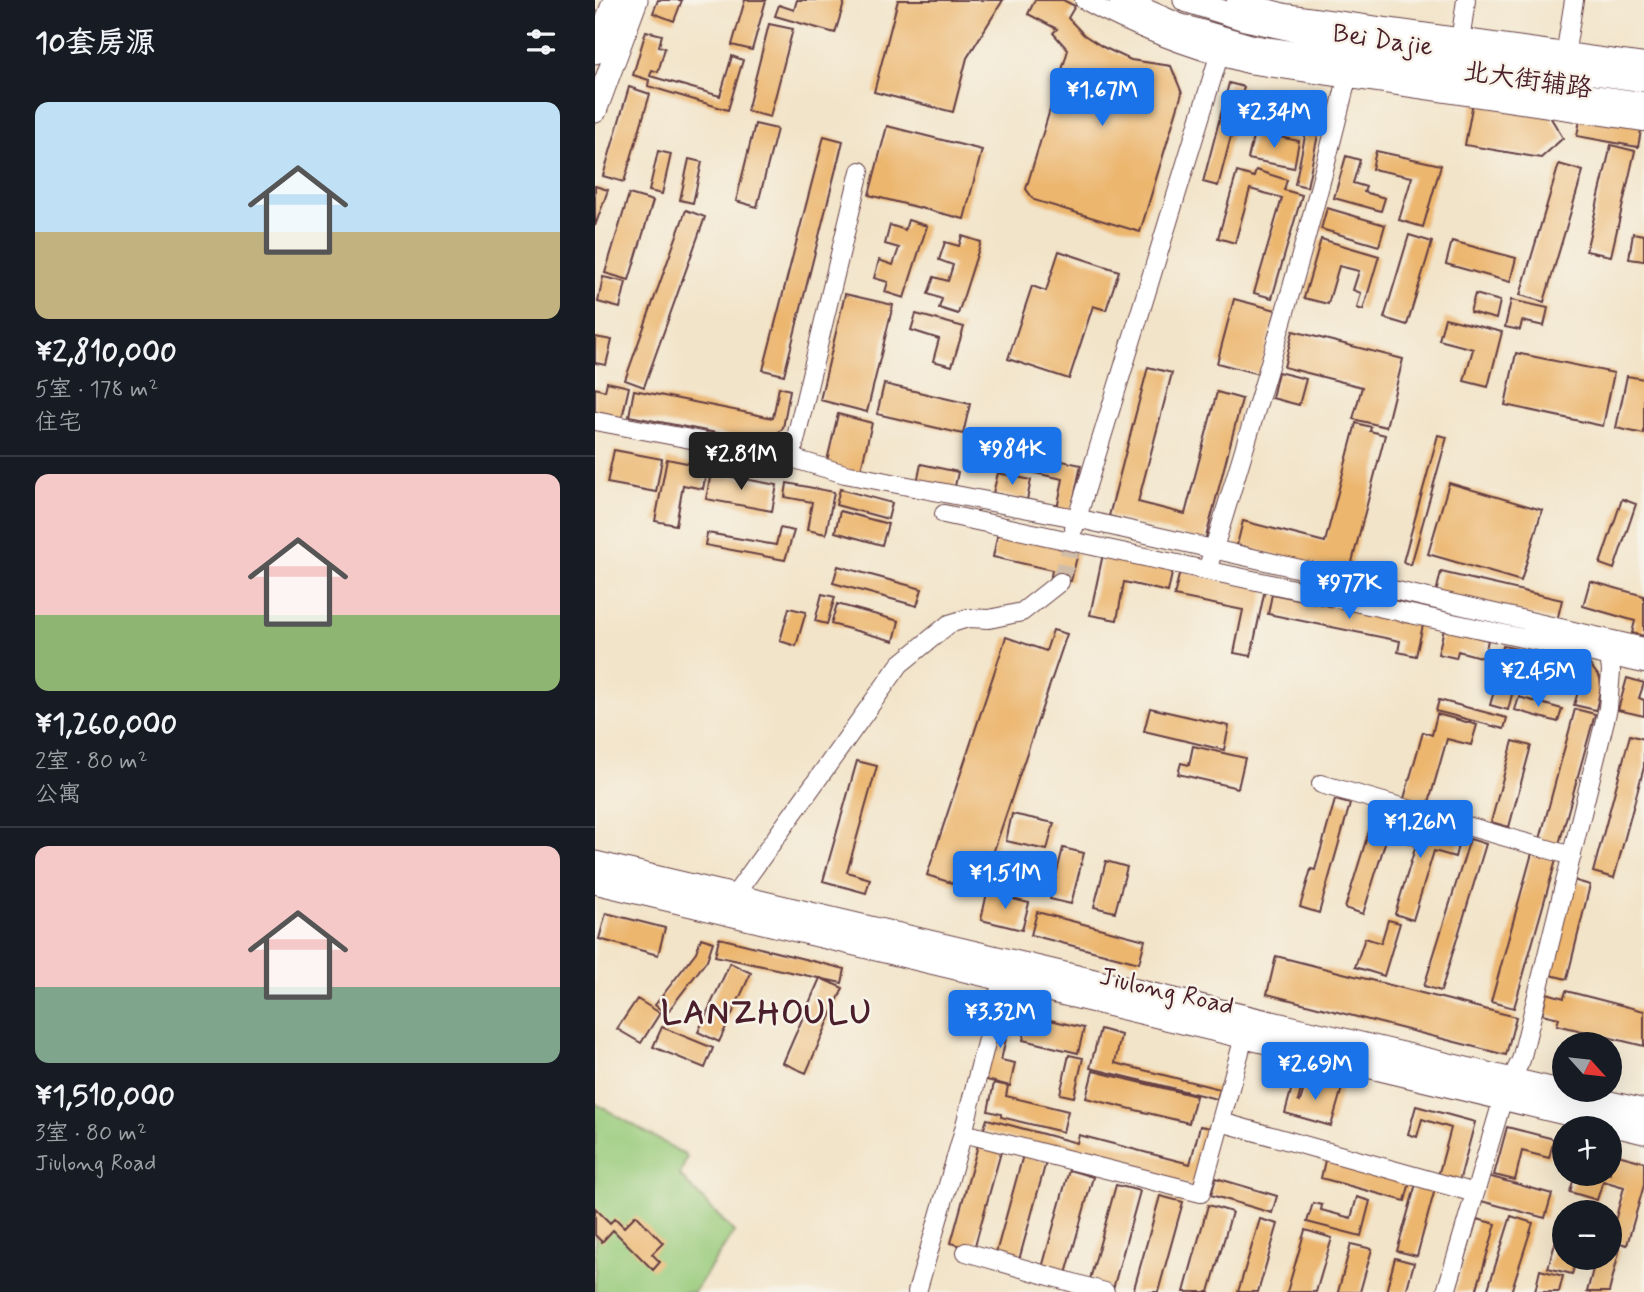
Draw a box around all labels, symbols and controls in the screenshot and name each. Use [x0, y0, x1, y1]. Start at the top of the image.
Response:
street label: Bei Dajie [1330, 17, 1435, 65]
icon: filters [522, 23, 560, 61]
text: 10套房源 [35, 24, 156, 63]
street label: 北大街辅路 [1461, 55, 1594, 107]
pin: ¥1.67M [1045, 68, 1159, 128]
text: ¥1.67M [1066, 76, 1138, 106]
pin: ¥2.34M [1217, 90, 1331, 150]
text: ¥2.34M [1237, 98, 1311, 128]
icon: home [235, 147, 361, 273]
text: ¥2,810,000 [35, 333, 177, 372]
text: 5室 · 178 m² [35, 375, 158, 405]
text: 住宅 [35, 408, 81, 438]
pin: ¥984K [963, 428, 1061, 487]
pin: ¥2.81M [684, 433, 798, 492]
text: ¥984K [979, 435, 1045, 465]
text: ¥2.81M [705, 440, 777, 470]
icon: home [235, 519, 361, 645]
pin: ¥977K [1300, 562, 1398, 621]
text: ¥977K [1316, 569, 1382, 599]
pin: ¥2.45M [1481, 650, 1595, 709]
text: ¥2.45M [1500, 657, 1576, 687]
text: ¥1,260,000 [35, 705, 177, 744]
text: 2室 · 80 m² [35, 747, 148, 777]
text: 公寓 [35, 780, 81, 810]
pin: ¥1.26M [1363, 800, 1477, 860]
text: ¥1.26M [1384, 808, 1456, 838]
pin: ¥1.51M [948, 852, 1062, 911]
text: ¥1.51M [969, 859, 1041, 889]
icon: home [235, 892, 361, 1018]
street label: Jiulong Road [1096, 960, 1237, 1024]
pin: ¥3.32M [943, 990, 1057, 1050]
district label: LANZHOULU [661, 992, 873, 1036]
text: ¥3.32M [964, 998, 1036, 1028]
north arrow [1552, 1032, 1622, 1102]
map controls [1552, 1032, 1622, 1270]
pin: ¥2.69M [1258, 1042, 1372, 1102]
text: ¥2.69M [1278, 1050, 1352, 1080]
text: ¥1,510,000 [35, 1077, 175, 1116]
button: + [1552, 1116, 1622, 1186]
text: 3室 · 80 m² [35, 1119, 147, 1149]
text: Jiulong Road [35, 1149, 156, 1179]
button: − [1552, 1200, 1622, 1270]

